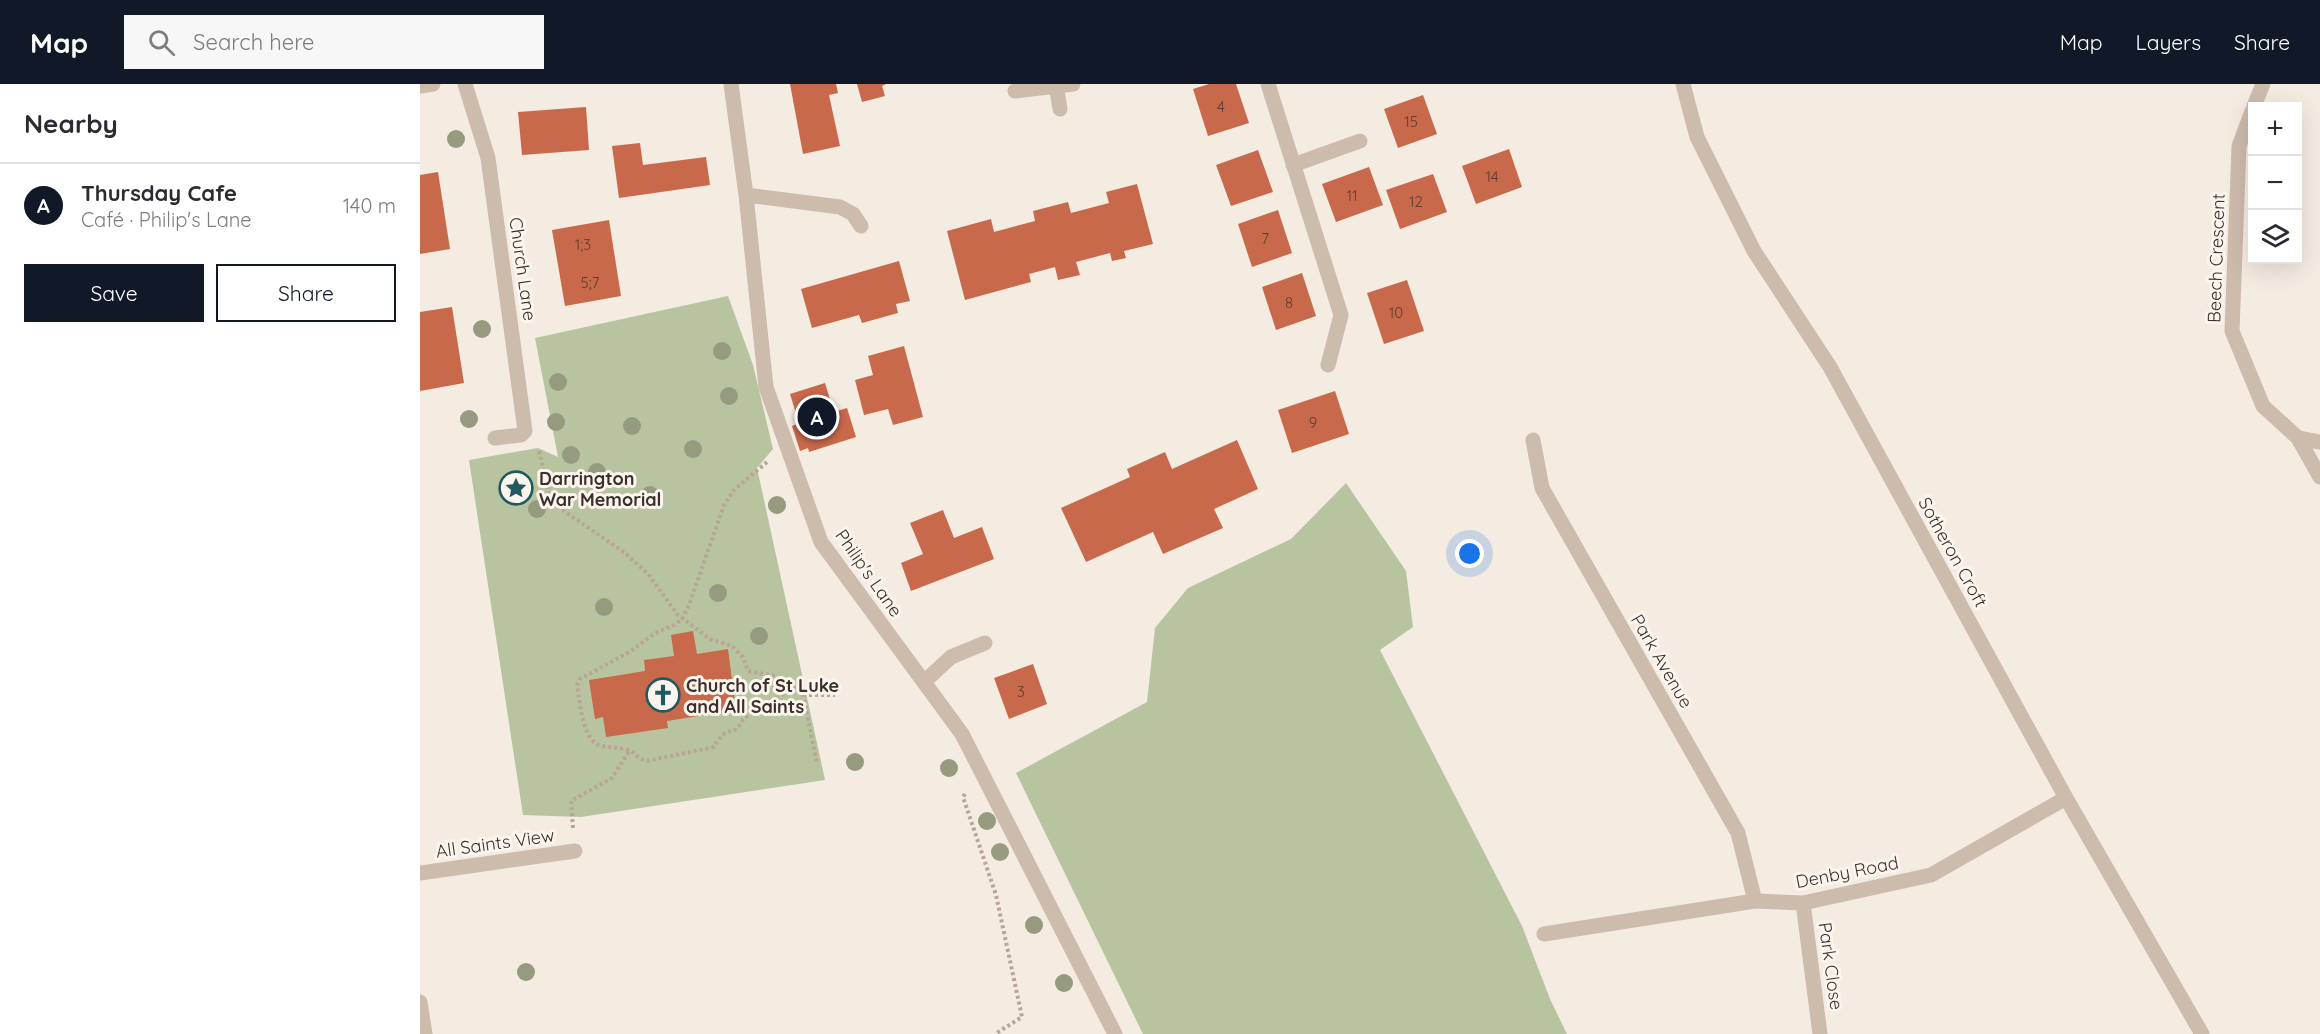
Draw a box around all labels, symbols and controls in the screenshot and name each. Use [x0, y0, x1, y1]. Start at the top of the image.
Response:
search box [124, 15, 544, 69]
text: Map [30, 25, 88, 60]
icon: search [145, 26, 178, 59]
text: Search here [193, 28, 315, 56]
text: Map [2060, 29, 2103, 55]
text: Layers [2136, 29, 2201, 55]
text: Share [2234, 29, 2290, 55]
house number: 4 [1217, 97, 1225, 116]
map controls [2248, 102, 2302, 264]
button: + [2248, 102, 2302, 156]
text: Nearby [24, 107, 118, 140]
house number: 15 [1404, 112, 1418, 131]
button: − [2248, 156, 2302, 210]
house number: 14 [1485, 167, 1499, 186]
text: Thursday Cafe [81, 179, 237, 207]
house number: 11 [1346, 186, 1358, 205]
house number: 12 [1409, 192, 1423, 211]
text: A [37, 193, 50, 218]
text: 140 m [343, 193, 396, 218]
street label: Beech Crescent [2202, 193, 2230, 323]
text: Café · Philip's Lane [81, 207, 252, 232]
button: layers [2248, 210, 2302, 264]
street label: Church Lane [504, 216, 542, 322]
house number: 7 [1261, 229, 1269, 248]
house number: 1;3 [575, 235, 591, 254]
button: Save [24, 264, 204, 322]
button: Share [216, 264, 396, 322]
house number: 5;7 [581, 273, 600, 292]
house number: 8 [1285, 293, 1293, 312]
house number: 10 [1389, 303, 1403, 322]
pin: A [798, 394, 836, 440]
house number: 9 [1309, 413, 1317, 432]
place label: Darrington War Memorial [539, 467, 661, 511]
place icon: Darrington War Memorial [498, 470, 534, 506]
street label: Sotheron Croft [1913, 493, 1993, 611]
street label: Philip's Lane [830, 525, 908, 621]
your location [1455, 539, 1484, 568]
street label: Park Avenue [1626, 610, 1698, 712]
place label: Church of St Luke and All Saints [686, 674, 839, 718]
church icon: Church of St Luke and All Saints [645, 677, 681, 713]
house number: 3 [1017, 682, 1025, 701]
street label: All Saints View [434, 823, 556, 863]
street label: Denby Road [1794, 851, 1900, 893]
street label: Park Close [1813, 921, 1849, 1011]

